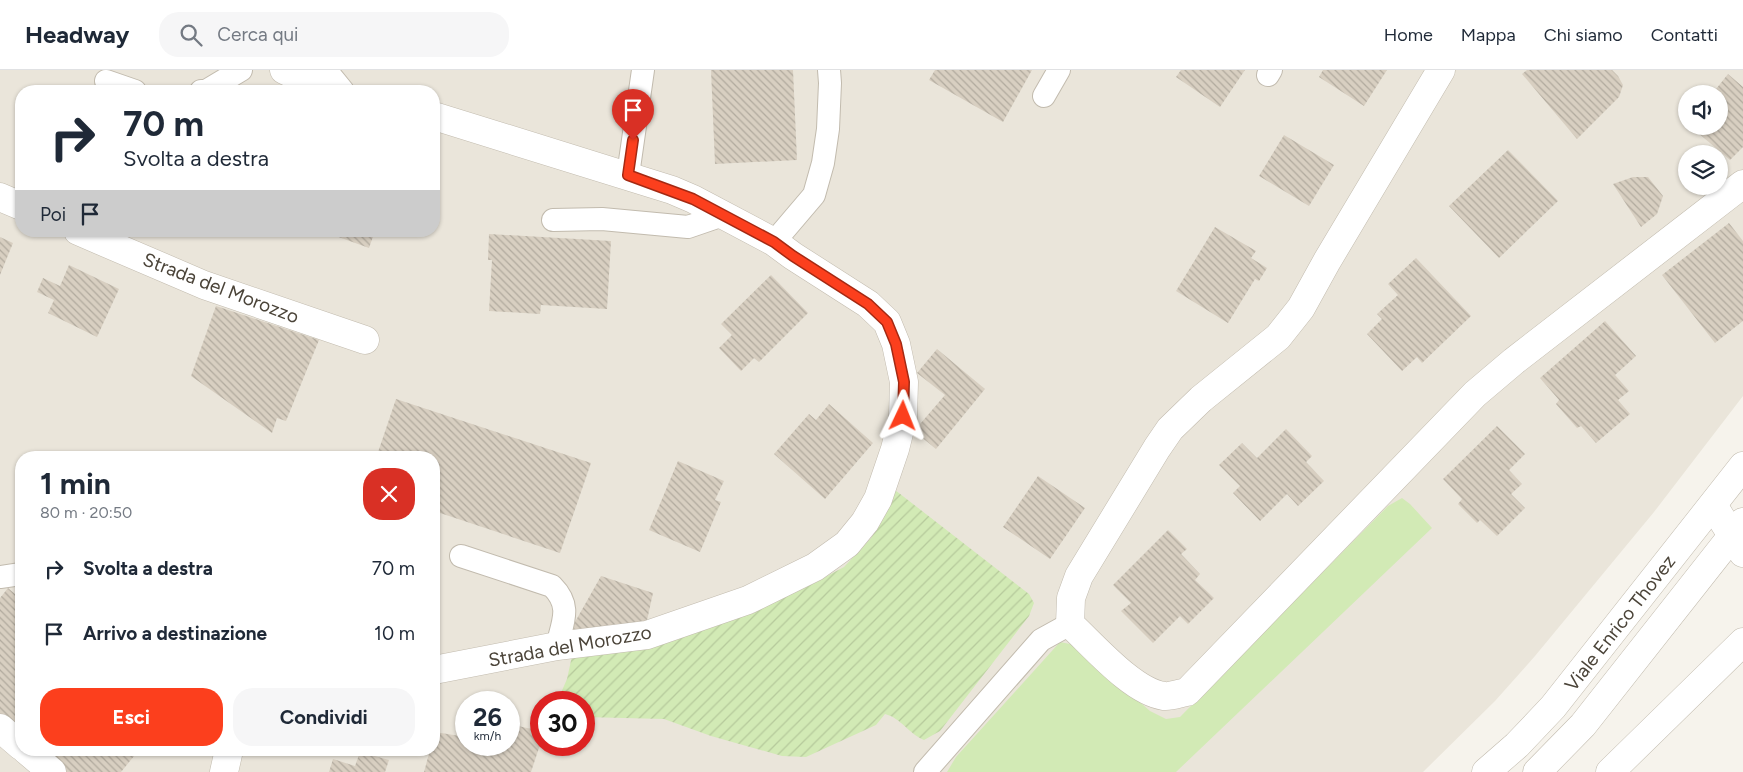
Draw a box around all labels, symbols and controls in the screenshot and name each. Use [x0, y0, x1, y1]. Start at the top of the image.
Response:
search box [159, 12, 509, 57]
text: Headway [25, 20, 129, 49]
icon: search [177, 21, 205, 49]
text: Cerca qui [217, 23, 298, 46]
text: Home [1384, 24, 1433, 46]
text: Mappa [1461, 24, 1516, 46]
text: Chi siamo [1544, 24, 1623, 46]
text: Contatti [1651, 24, 1718, 46]
map controls [1678, 85, 1728, 195]
button: sound [1678, 85, 1728, 135]
pin [612, 89, 654, 140]
icon: arrive [619, 96, 647, 124]
text: 70 m [123, 103, 204, 145]
icon: right [40, 105, 105, 170]
text: Svolta a destra [123, 145, 269, 172]
button: layers [1678, 145, 1728, 195]
icon: arrive [76, 200, 104, 228]
text: Poi [40, 203, 66, 226]
street label: Strada del Morozzo [140, 248, 302, 328]
position arrow [876, 389, 928, 441]
text: 1 min [40, 465, 111, 502]
button: close [363, 468, 415, 520]
text: 80 m · 20:50 [40, 503, 132, 522]
street label: Viale Enrico Thovez [1560, 550, 1680, 696]
icon: right [40, 555, 68, 583]
text: Svolta a destra [83, 557, 213, 580]
text: 70 m [372, 557, 415, 580]
icon: arrive [40, 620, 68, 648]
street label: Strada del Morozzo [487, 620, 653, 672]
text: Arrivo a destinazione [83, 622, 267, 645]
text: 10 m [374, 622, 415, 645]
button: Esci [40, 688, 223, 746]
button: Condividi [233, 688, 415, 746]
speed limit sign: 30 [530, 691, 595, 756]
text: 26 [473, 702, 502, 732]
text: km/h [474, 729, 501, 743]

